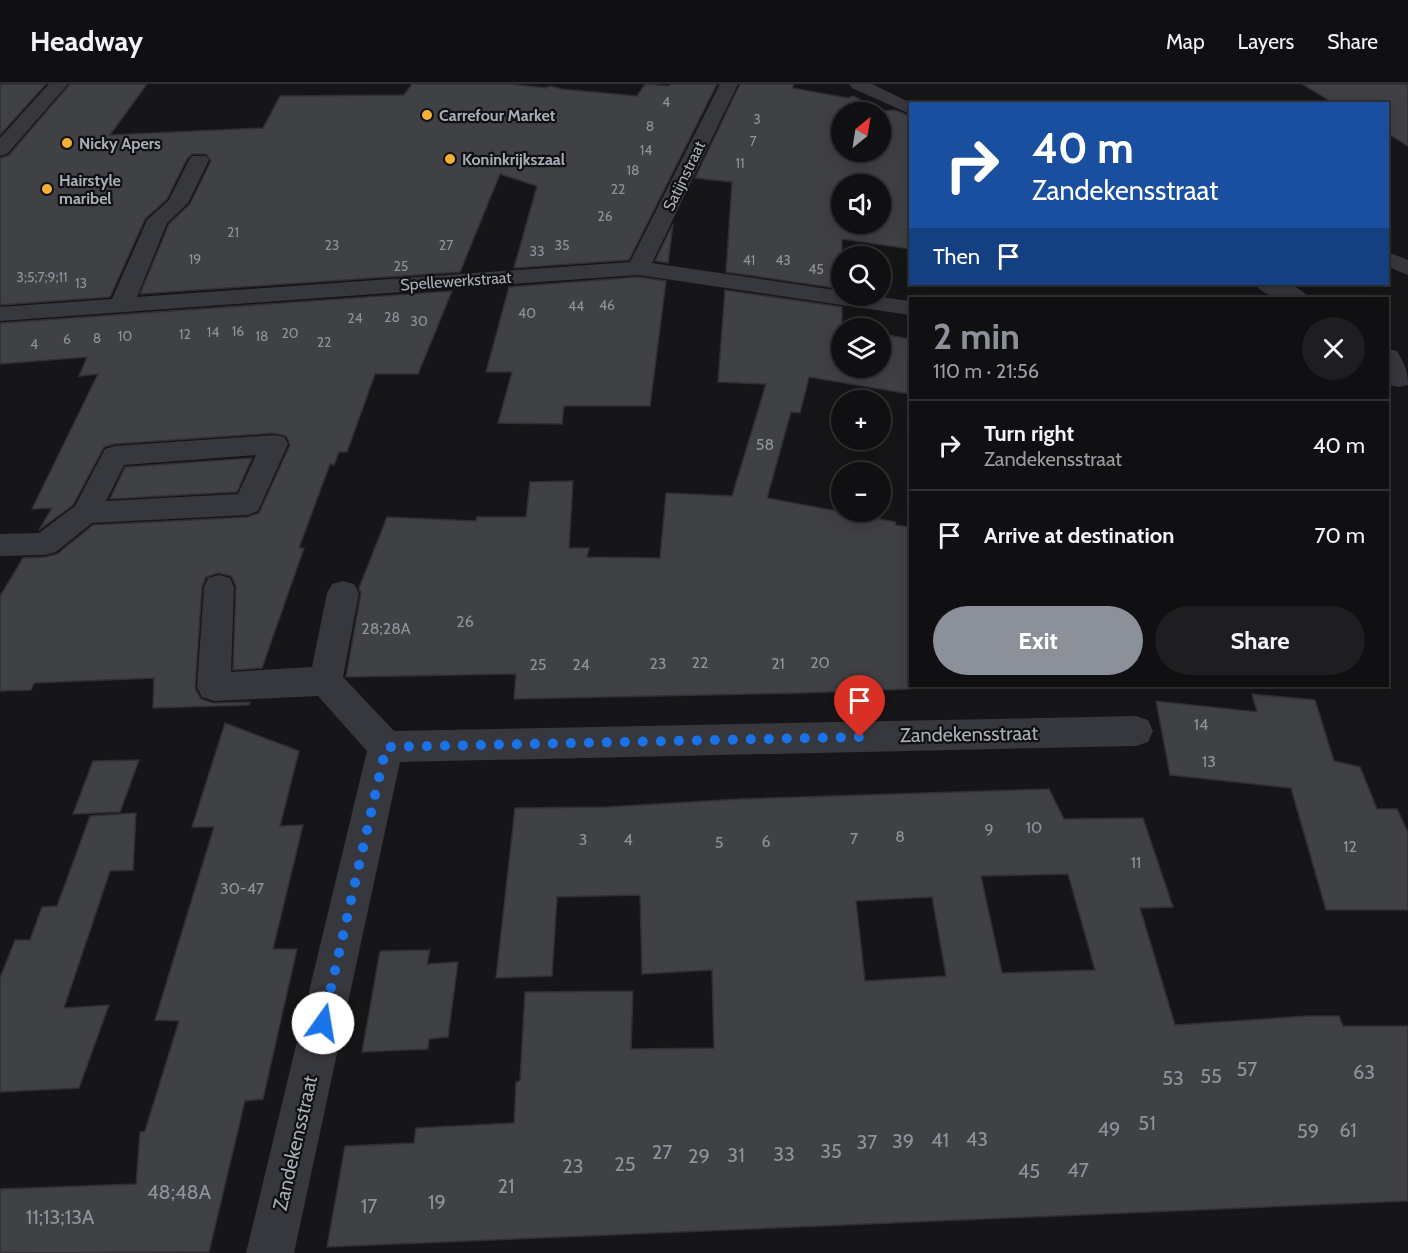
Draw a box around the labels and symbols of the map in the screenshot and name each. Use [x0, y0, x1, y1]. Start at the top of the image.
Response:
house number: 4 [662, 93, 670, 111]
north arrow [831, 102, 891, 162]
place label: Carrefour Market [439, 106, 556, 125]
marker: Carrefour Market [420, 108, 434, 122]
house number: 3 [753, 110, 761, 128]
house number: 8 [646, 117, 654, 135]
house number: 7 [749, 132, 757, 150]
place label: Nicky Apers [79, 134, 161, 153]
marker: Nicky Apers [60, 136, 74, 150]
street label: Satijnstraat [659, 137, 709, 214]
house number: 14 [640, 141, 652, 159]
place label: Koninkrijkszaal [462, 150, 565, 169]
marker: Koninkrijkszaal [443, 152, 457, 166]
house number: 11 [735, 154, 745, 172]
house number: 18 [626, 161, 640, 179]
place label: Hairstyle maribel [59, 171, 121, 208]
house number: 22 [611, 180, 625, 198]
marker: Hairstyle maribel [40, 182, 54, 196]
house number: 26 [597, 207, 613, 225]
house number: 21 [227, 223, 239, 241]
house number: 23 [325, 236, 339, 254]
house number: 27 [439, 236, 453, 254]
house number: 35 [554, 236, 570, 254]
house number: 33 [529, 242, 545, 260]
house number: 19 [189, 250, 201, 268]
house number: 41 [743, 251, 755, 269]
house number: 43 [775, 251, 791, 269]
house number: 25 [394, 257, 408, 275]
house number: 45 [808, 260, 824, 278]
house number: 3;5;7;9;11 [16, 268, 68, 286]
street label: Spellewerkstraat [400, 268, 513, 294]
house number: 13 [75, 274, 87, 292]
house number: 46 [599, 296, 615, 314]
house number: 44 [568, 297, 584, 315]
house number: 40 [518, 304, 536, 322]
house number: 28 [384, 308, 400, 326]
house number: 24 [347, 309, 363, 327]
house number: 30 [410, 312, 428, 330]
house number: 16 [232, 322, 244, 340]
house number: 14 [207, 323, 219, 341]
house number: 20 [281, 324, 299, 342]
house number: 12 [179, 325, 191, 343]
house number: 10 [118, 327, 132, 345]
house number: 18 [255, 327, 269, 345]
house number: 8 [93, 329, 101, 347]
house number: 6 [63, 330, 71, 348]
house number: 22 [317, 333, 331, 351]
house number: 4 [30, 335, 38, 353]
house number: 58 [756, 435, 774, 454]
house number: 26 [456, 612, 474, 631]
house number: 28;28A [361, 619, 411, 638]
house number: 22 [692, 653, 708, 672]
house number: 20 [810, 653, 830, 672]
house number: 23 [649, 654, 667, 673]
house number: 21 [771, 654, 785, 673]
house number: 25 [529, 655, 547, 674]
house number: 24 [572, 655, 590, 674]
pin [834, 675, 885, 737]
house number: 14 [1194, 715, 1208, 734]
street label: Zandekensstraat [900, 721, 1038, 747]
house number: 13 [1202, 752, 1216, 771]
house number: 10 [1026, 818, 1042, 837]
house number: 9 [984, 820, 994, 839]
house number: 8 [895, 827, 905, 846]
house number: 7 [850, 829, 858, 848]
house number: 3 [579, 830, 587, 849]
house number: 4 [623, 830, 633, 849]
house number: 6 [761, 832, 771, 851]
house number: 5 [715, 833, 723, 852]
house number: 12 [1343, 837, 1357, 856]
house number: 11 [1131, 853, 1141, 872]
house number: 30-47 [220, 879, 264, 898]
position arrow [291, 991, 355, 1055]
house number: 57 [1237, 1057, 1257, 1081]
house number: 63 [1353, 1060, 1375, 1084]
house number: 55 [1200, 1064, 1222, 1088]
house number: 53 [1162, 1066, 1184, 1090]
street label: Zandekensstraat [268, 1073, 322, 1213]
house number: 51 [1138, 1111, 1156, 1135]
house number: 49 [1098, 1117, 1120, 1141]
house number: 61 [1339, 1118, 1357, 1142]
house number: 59 [1297, 1119, 1319, 1143]
house number: 43 [966, 1127, 988, 1151]
house number: 41 [931, 1128, 949, 1152]
house number: 39 [892, 1129, 914, 1153]
house number: 37 [857, 1130, 877, 1154]
house number: 35 [820, 1139, 842, 1163]
house number: 27 [652, 1140, 672, 1164]
house number: 33 [773, 1142, 795, 1166]
house number: 31 [727, 1143, 745, 1167]
house number: 29 [688, 1144, 710, 1168]
house number: 25 [614, 1152, 636, 1176]
house number: 23 [562, 1154, 584, 1178]
house number: 47 [1067, 1158, 1089, 1182]
house number: 45 [1018, 1159, 1040, 1183]
house number: 21 [498, 1174, 515, 1198]
house number: 48;48A [147, 1180, 212, 1204]
house number: 19 [428, 1190, 446, 1214]
house number: 17 [361, 1194, 377, 1218]
house number: 11;13;13A [26, 1205, 95, 1229]

